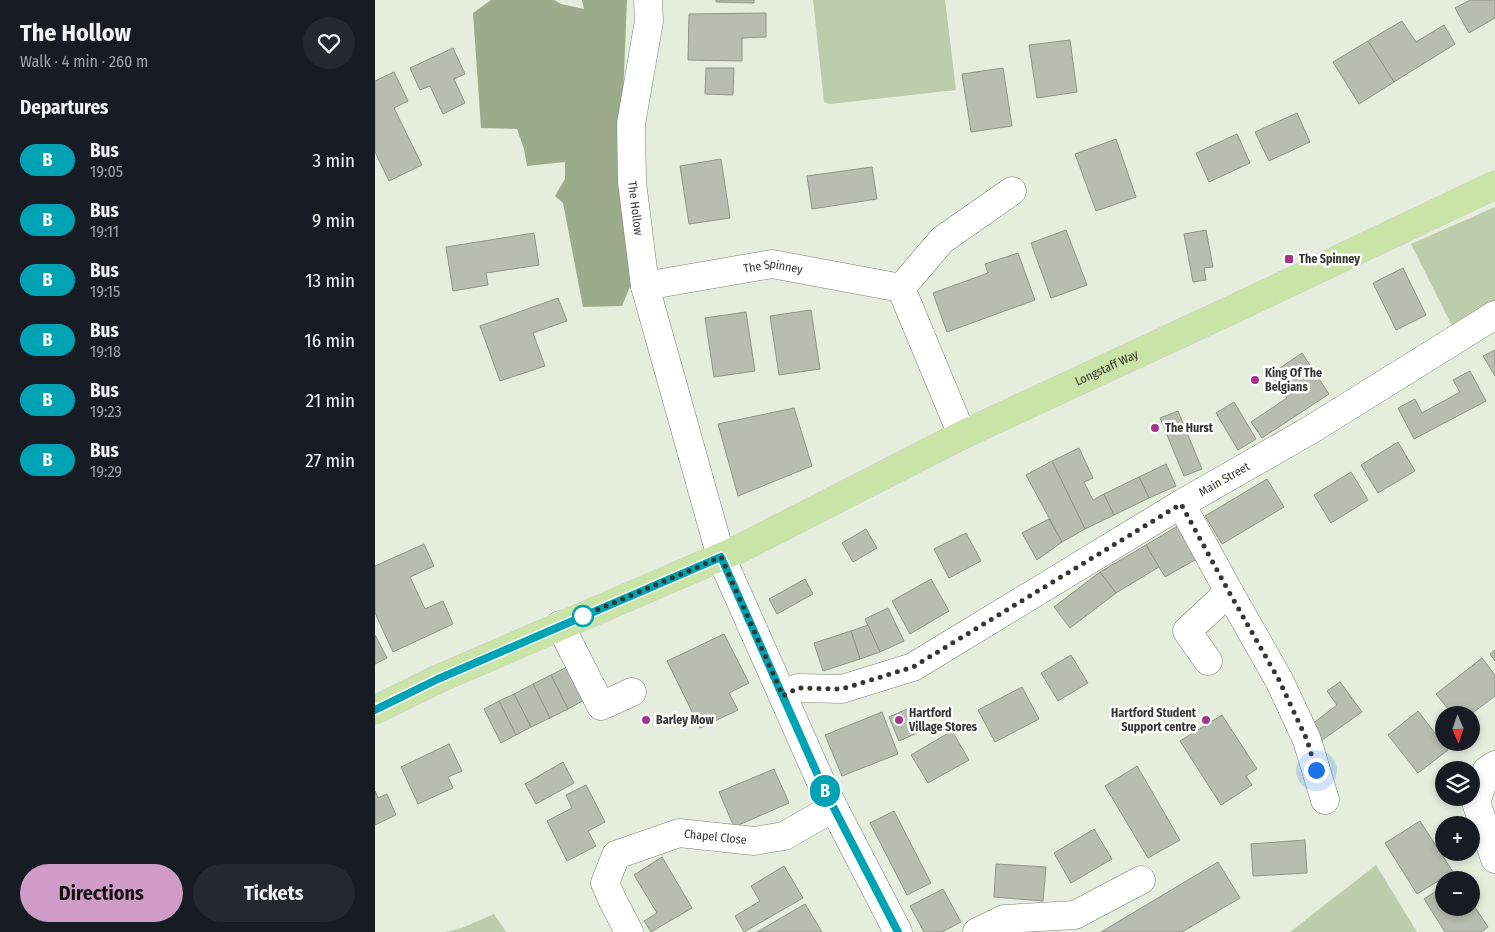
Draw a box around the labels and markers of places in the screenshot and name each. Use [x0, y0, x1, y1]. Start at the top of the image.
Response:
place label: The Spinney [1299, 252, 1360, 266]
marker: The Spinney [1283, 253, 1295, 265]
place label: King Of The Belgians [1265, 366, 1322, 394]
marker: King Of The Belgians [1249, 374, 1261, 386]
place label: The Hurst [1165, 421, 1214, 435]
marker: The Hurst [1149, 422, 1161, 434]
unlabelled marker [572, 605, 594, 627]
place label: Hartford Village Stores [908, 706, 978, 734]
place label: Hartford Student Support centre [1111, 706, 1197, 734]
place label: Barley Mow [656, 713, 715, 727]
marker: Barley Mow [640, 714, 652, 726]
marker: Hartford Village Stores [893, 714, 905, 726]
marker: Hartford Student Support centre [1200, 714, 1212, 726]

